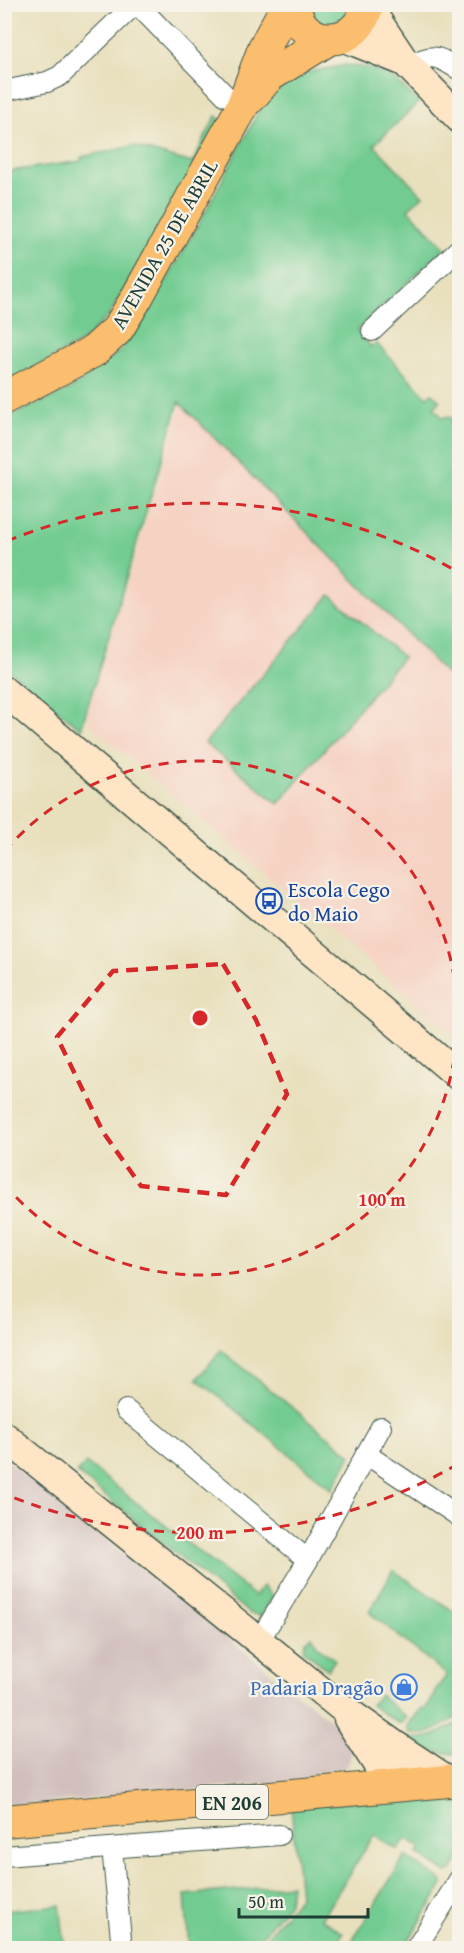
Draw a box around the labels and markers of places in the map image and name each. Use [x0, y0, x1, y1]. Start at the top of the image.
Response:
place label: Escola Cego do Maio [288, 874, 390, 929]
bus stop icon: Escola Cego do Maio [254, 886, 284, 916]
centre of rings [190, 1008, 210, 1028]
place label: Padaria Dragão [250, 1672, 384, 1703]
shop icon: Padaria Dragão [389, 1672, 419, 1702]

